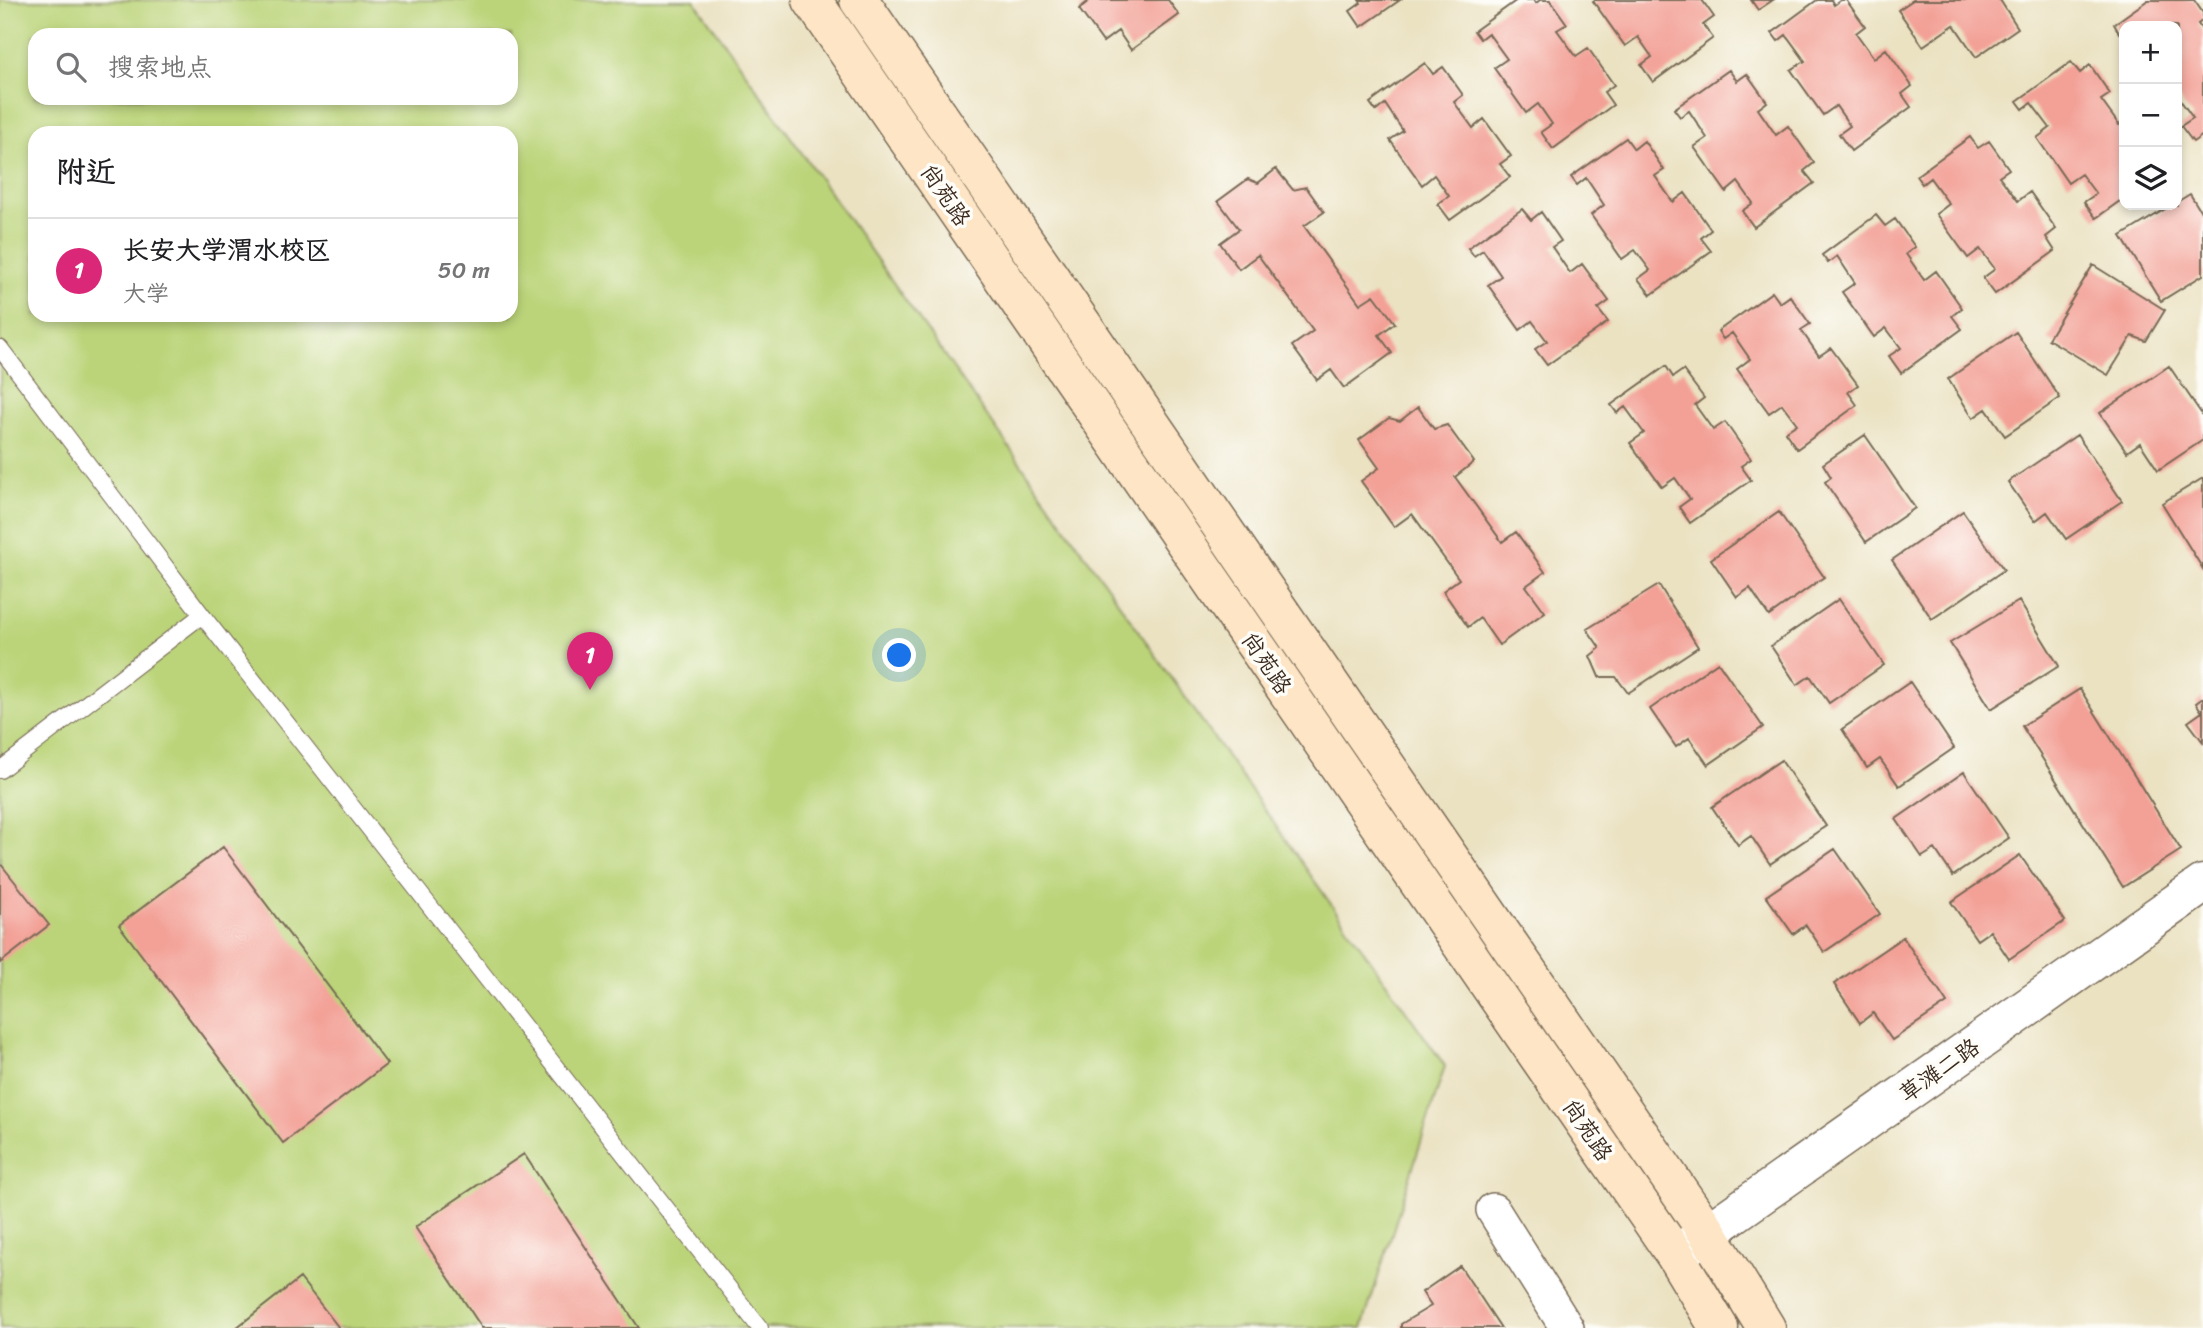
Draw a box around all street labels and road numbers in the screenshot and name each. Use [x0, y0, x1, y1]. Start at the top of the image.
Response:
street label: 尚苑路 [909, 155, 982, 235]
street label: 尚苑路 [1230, 623, 1303, 703]
street label: 草滩二路 [1890, 1027, 1989, 1114]
street label: 尚苑路 [1551, 1090, 1624, 1170]

